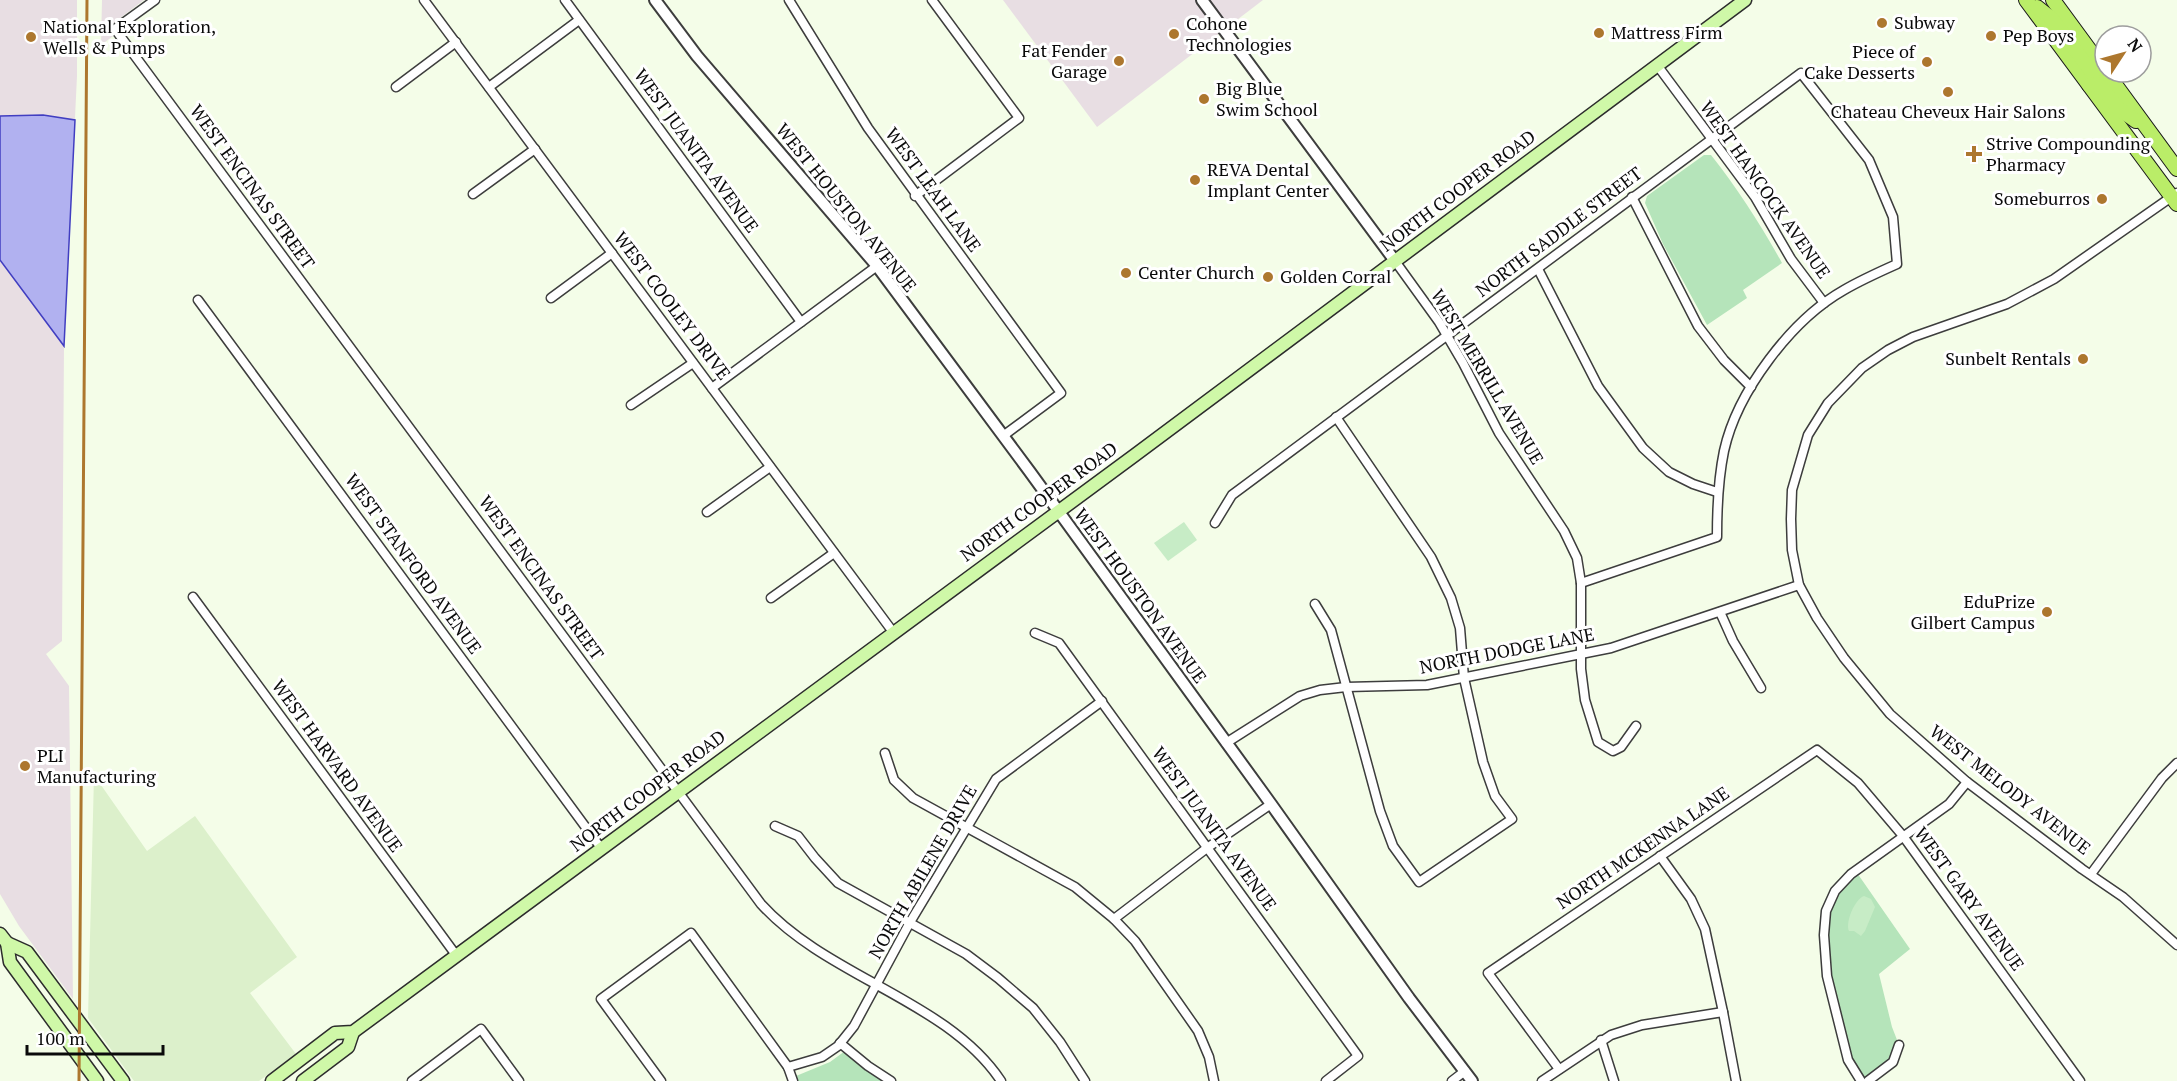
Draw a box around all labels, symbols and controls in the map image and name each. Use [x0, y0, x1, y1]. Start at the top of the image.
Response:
place label: Subway [1894, 10, 1956, 34]
place label: Cohone Technologies [1186, 11, 1292, 56]
place label: National Exploration, Wells & Pumps [43, 14, 216, 59]
marker: Subway [1875, 16, 1889, 30]
place label: Mattress Firm [1611, 20, 1723, 44]
place label: Pep Boys [2003, 23, 2074, 47]
north arrow [2093, 24, 2153, 84]
marker: Mattress Firm [1592, 26, 1606, 40]
marker: Cohone Technologies [1167, 27, 1181, 41]
marker: Pep Boys [1984, 29, 1998, 43]
marker: National Exploration, Wells & Pumps [24, 30, 38, 44]
text: N [2123, 34, 2148, 57]
place label: Fat Fender Garage [1022, 38, 1107, 83]
place label: Piece of Cake Desserts [1804, 39, 1917, 84]
marker: Fat Fender Garage [1112, 54, 1126, 68]
marker: Piece of Cake Desserts [1920, 55, 1934, 69]
street label: WEST JUANITA AVENUE [629, 64, 764, 237]
place label: Big Blue Swim School [1216, 76, 1318, 121]
marker: Chateau Cheveux Hair Salons [1941, 85, 1955, 99]
marker: Big Blue Swim School [1197, 92, 1211, 106]
street label: WEST HANCOCK AVENUE [1695, 96, 1836, 283]
street label: WEST ENCINAS STREET [185, 99, 321, 274]
place label: Chateau Cheveux Hair Salons [1830, 99, 2066, 123]
street label: WEST HOUSTON AVENUE [771, 118, 922, 297]
street label: WEST LEAH LANE [880, 122, 987, 257]
street label: NORTH COOPER ROAD [1375, 124, 1540, 257]
place label: Strive Compounding Pharmacy [1986, 131, 2151, 176]
marker: Strive Compounding Pharmacy [1967, 147, 1981, 161]
place label: REVA Dental Implant Center [1207, 157, 1329, 202]
street label: NORTH SADDLE STREET [1470, 161, 1646, 302]
marker: REVA Dental Implant Center [1188, 173, 1202, 187]
place label: Someburros [1994, 186, 2090, 210]
marker: Someburros [2095, 192, 2109, 206]
street label: WEST COOLEY DRIVE [609, 226, 737, 384]
place label: Center Church [1138, 260, 1255, 284]
place label: Golden Corral [1280, 264, 1391, 288]
marker: Center Church [1119, 266, 1133, 280]
marker: Golden Corral [1261, 270, 1275, 284]
street label: WEST MERRILL AVENUE [1426, 284, 1550, 469]
place label: Sunbelt Rentals [1945, 346, 2071, 370]
marker: Sunbelt Rentals [2076, 352, 2090, 366]
street label: NORTH COOPER ROAD [955, 436, 1122, 566]
street label: WEST STANFORD AVENUE [340, 468, 487, 658]
street label: WEST ENCINAS STREET [474, 490, 610, 665]
street label: WEST HOUSTON AVENUE [1069, 503, 1212, 688]
place label: EduPrize Gilbert Campus [1910, 589, 2035, 634]
marker: EduPrize Gilbert Campus [2040, 605, 2054, 619]
street label: NORTH DODGE LANE [1417, 621, 1596, 679]
street label: WEST HARVARD AVENUE [267, 674, 409, 857]
street label: WEST MELODY AVENUE [1925, 719, 2096, 860]
street label: NORTH COOPER ROAD [565, 724, 730, 857]
street label: WEST JUANITA AVENUE [1147, 742, 1282, 915]
place label: PLI Manufacturing [37, 743, 156, 788]
marker: PLI Manufacturing [18, 759, 32, 773]
street label: NORTH ABILENE DRIVE [863, 780, 982, 963]
street label: NORTH MCKENNA LANE [1551, 780, 1734, 914]
street label: WEST GARY AVENUE [1910, 822, 2030, 975]
scale bar [27, 1018, 164, 1056]
text: 100 m [36, 1026, 85, 1050]

